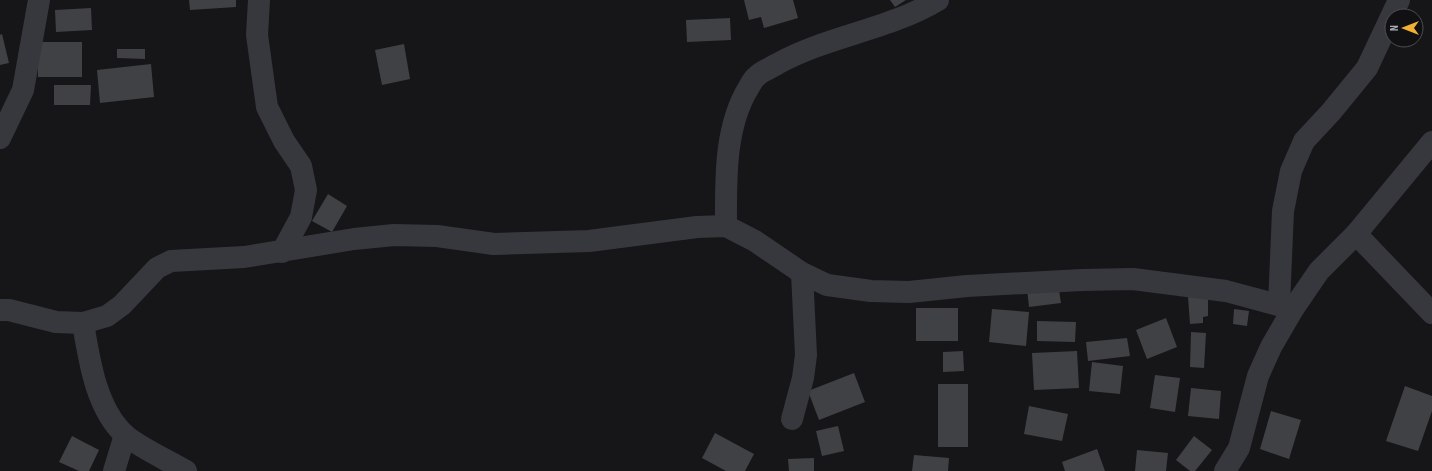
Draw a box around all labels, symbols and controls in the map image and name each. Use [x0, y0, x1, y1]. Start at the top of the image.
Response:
north arrow [1384, 8, 1424, 48]
text: N [1388, 25, 1401, 31]

